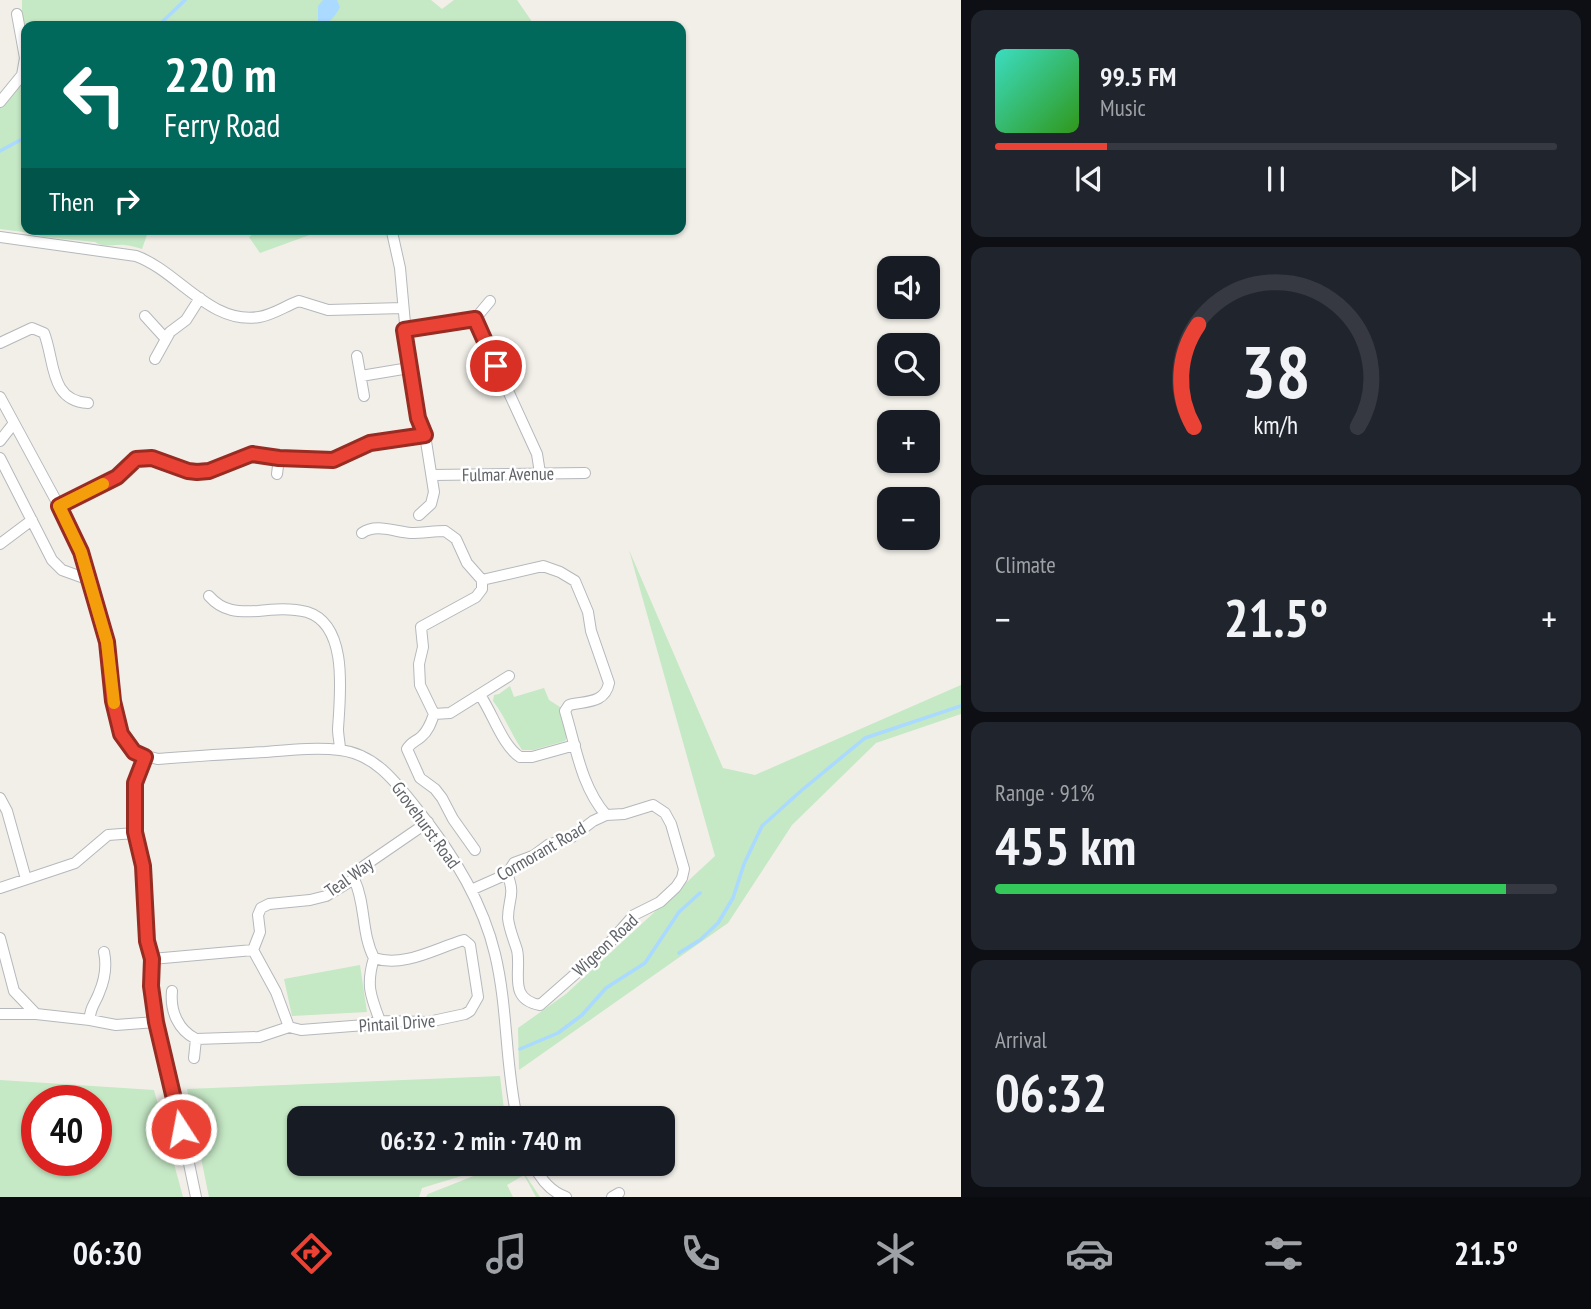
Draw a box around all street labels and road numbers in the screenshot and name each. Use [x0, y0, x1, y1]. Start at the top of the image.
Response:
street label: Fulmar Avenue [462, 462, 554, 486]
street label: Grovehurst Road [387, 777, 465, 873]
street label: Cormorant Road [492, 816, 590, 886]
street label: Teal Way [320, 852, 378, 902]
street label: Wigeon Road [567, 909, 643, 981]
street label: Pintail Drive [358, 1009, 436, 1037]

